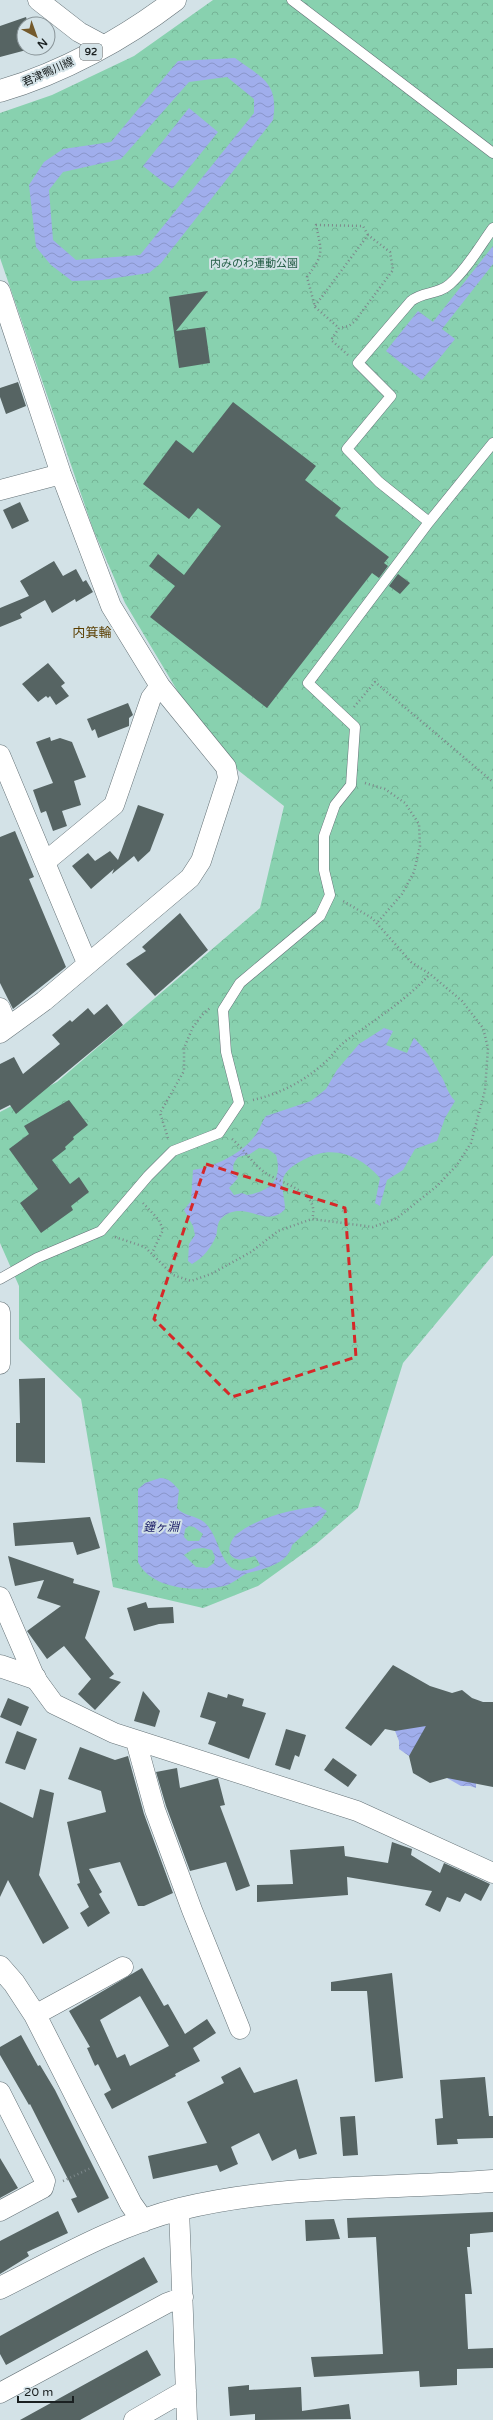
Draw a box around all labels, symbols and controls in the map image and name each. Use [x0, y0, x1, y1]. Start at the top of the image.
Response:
north arrow [16, 16, 56, 56]
text: N [35, 35, 50, 51]
road number: 92 [80, 44, 102, 60]
street label: 君津鴨川線 [20, 55, 76, 89]
park label: 内みのわ運動公園 [210, 257, 298, 270]
district label: 内箕輪 [72, 625, 112, 641]
water label: 鐘ヶ淵 [143, 1520, 181, 1534]
scale bar [18, 2378, 73, 2404]
text: 20 m [24, 2385, 53, 2399]

